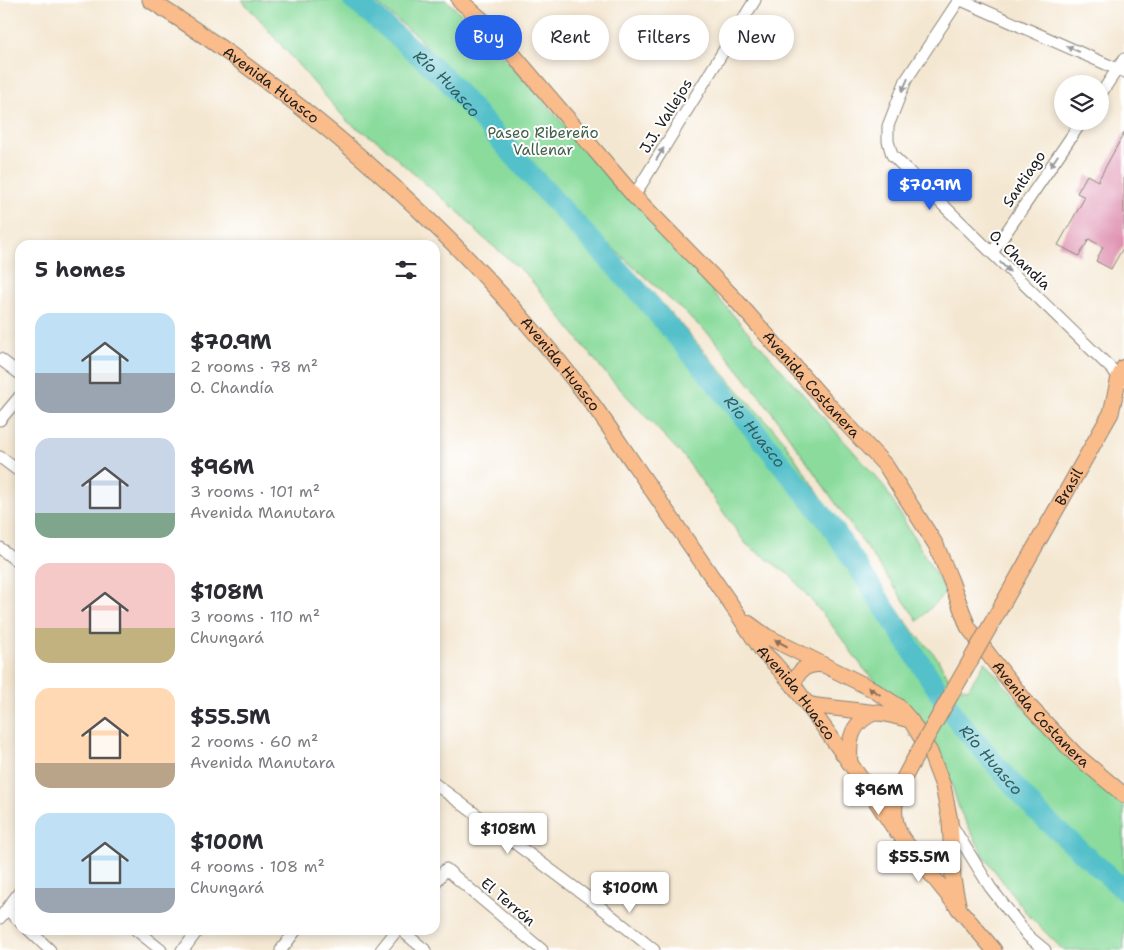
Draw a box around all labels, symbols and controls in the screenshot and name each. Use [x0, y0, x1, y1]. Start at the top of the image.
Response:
chip: Buy [455, 15, 522, 60]
chip: Rent [532, 15, 609, 60]
chip: Filters [619, 15, 709, 60]
chip: New [719, 15, 794, 60]
street label: Avenida Huasco [219, 42, 323, 128]
water label: Río Huasco [409, 45, 485, 122]
one-way arrow [1066, 45, 1080, 53]
street label: J.J. Vallejos [635, 75, 697, 157]
map controls [1054, 75, 1109, 130]
button: layers [1054, 75, 1109, 130]
one-way arrow [900, 78, 908, 92]
park label: Paseo Ribereño Vallenar [487, 123, 599, 160]
street label: Santiago [998, 147, 1050, 211]
one-way arrow [655, 148, 664, 161]
one-way arrow [1050, 155, 1059, 168]
pin: $70.9M [889, 168, 971, 211]
text: $70.9M [899, 174, 961, 195]
street label: O. Chandía [985, 226, 1056, 295]
text: 5 homes [35, 256, 126, 284]
icon: filters [392, 256, 420, 284]
one-way arrow [999, 260, 1011, 272]
street label: Avenida Huasco [516, 313, 605, 415]
street label: Avenida Costanera [758, 327, 865, 443]
text: $70.9M [190, 328, 272, 356]
icon: home [75, 333, 135, 393]
text: 2 rooms · 78 m² [190, 356, 318, 377]
text: O. Chandía [190, 377, 274, 398]
water label: Río Huasco [720, 391, 791, 472]
text: $96M [190, 453, 254, 481]
icon: home [75, 458, 135, 518]
street label: Brasil [1050, 464, 1088, 509]
text: 3 rooms · 101 m² [190, 481, 320, 502]
text: Avenida Manutara [190, 502, 335, 523]
text: $108M [190, 578, 264, 606]
icon: home [75, 583, 135, 643]
text: 3 rooms · 110 m² [190, 606, 320, 627]
text: Chungará [190, 627, 264, 648]
one-way arrow [773, 639, 788, 647]
street label: Avenida Huasco [752, 642, 840, 744]
street label: Avenida Costanera [987, 657, 1094, 772]
one-way arrow [867, 686, 880, 695]
text: $55.5M [190, 703, 271, 731]
icon: home [75, 708, 135, 768]
water label: Río Huasco [955, 720, 1028, 799]
text: 2 rooms · 60 m² [190, 731, 318, 752]
text: Avenida Manutara [190, 752, 335, 773]
pin: $96M [849, 774, 909, 816]
text: $96M [854, 779, 904, 800]
pin: $108M [473, 812, 543, 855]
text: $108M [480, 818, 536, 839]
text: $100M [190, 828, 264, 856]
icon: home [75, 833, 135, 893]
pin: $55.5M [878, 840, 960, 883]
text: $55.5M [888, 846, 950, 867]
text: 4 rooms · 108 m² [190, 856, 325, 877]
pin: $100M [595, 872, 665, 914]
street label: El Terrón [476, 873, 540, 931]
text: Chungará [190, 877, 264, 898]
text: $100M [602, 877, 658, 898]

